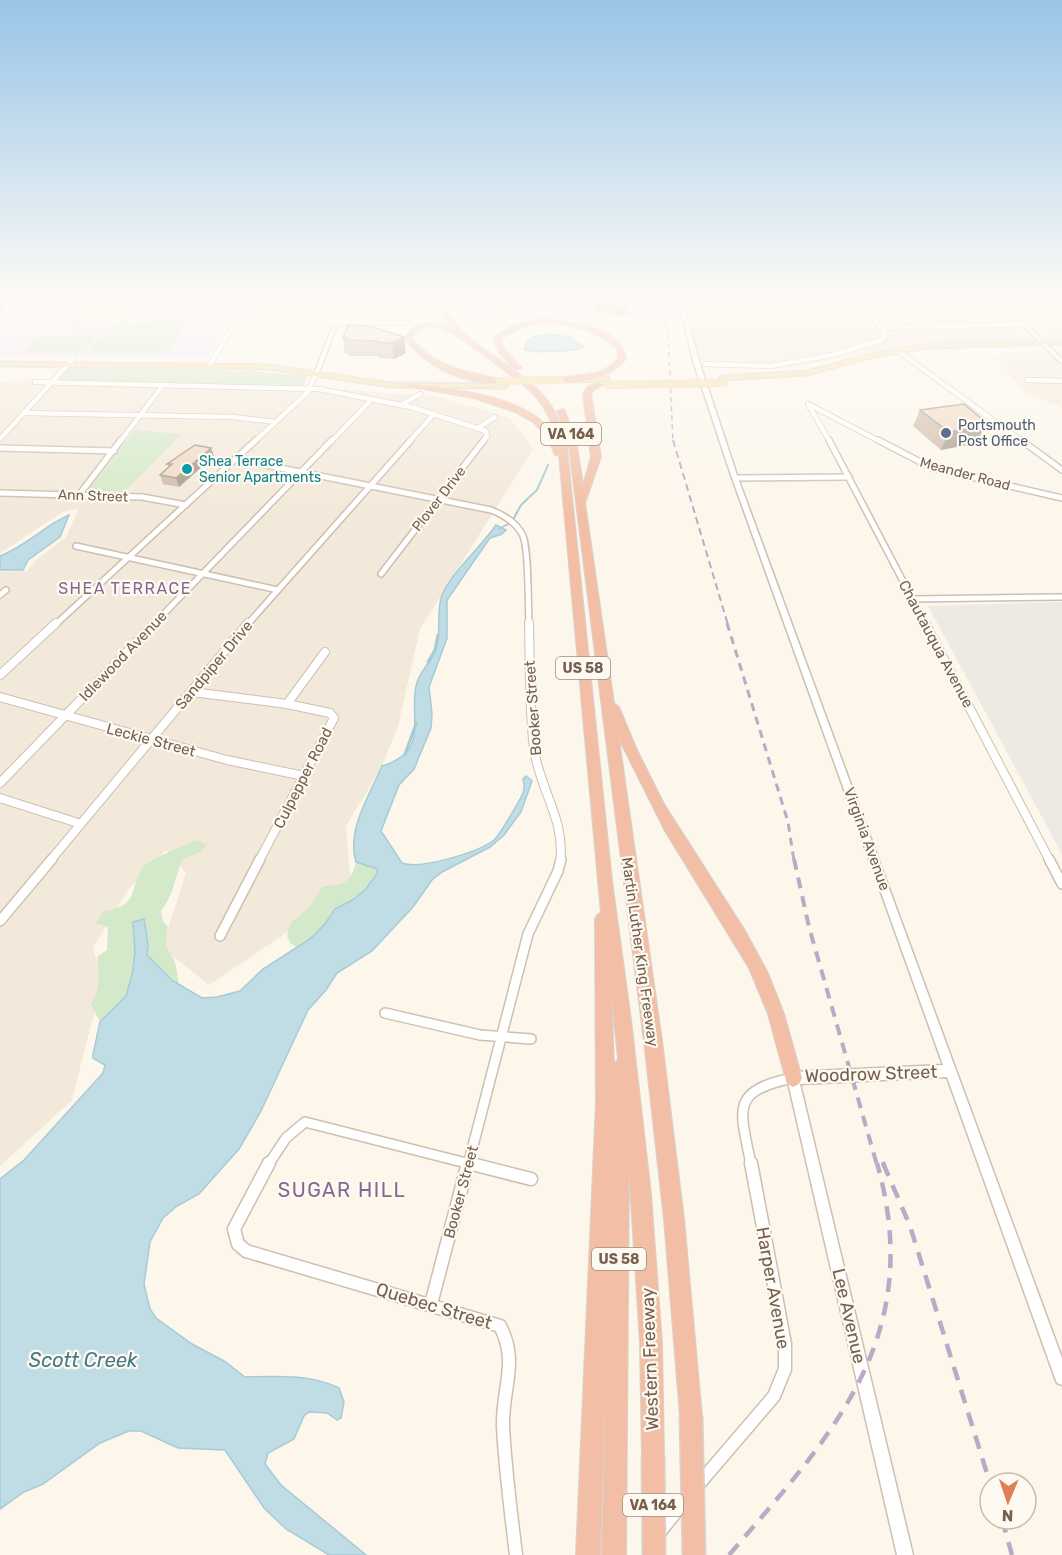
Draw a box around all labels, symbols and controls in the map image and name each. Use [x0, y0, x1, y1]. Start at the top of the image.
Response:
place label: Portsmouth Post Office [958, 417, 1036, 450]
road number: VA 164 [541, 423, 601, 445]
marker: Portsmouth Post Office [939, 426, 953, 440]
place label: Shea Terrace Senior Apartments [199, 453, 321, 486]
street label: Meander Road [918, 454, 1012, 494]
marker: Shea Terrace Senior Apartments [180, 462, 194, 476]
street label: Plover Drive [408, 463, 470, 535]
street label: Ann Street [58, 486, 129, 506]
street label: Chautauqua Avenue [895, 577, 977, 711]
district label: SHEA TERRACE [58, 579, 192, 598]
street label: Idlewood Avenue [75, 607, 171, 705]
street label: Sandpiper Drive [172, 617, 256, 713]
road number: US 58 [556, 657, 610, 679]
street label: Booker Street [521, 660, 545, 756]
street label: Leckie Street [104, 719, 198, 761]
street label: Culpepper Road [270, 725, 336, 831]
street label: Virginia Avenue [840, 785, 894, 893]
street label: Martin Luther King Freeway [618, 856, 662, 1048]
street label: Woodrow Street [804, 1061, 938, 1087]
street label: Booker Street [440, 1143, 482, 1240]
district label: SUGAR HILL [278, 1178, 406, 1202]
street label: Harper Avenue [751, 1225, 795, 1351]
road number: US 58 [592, 1248, 646, 1270]
street label: Lee Avenue [827, 1266, 871, 1366]
street label: Quebec Street [373, 1278, 495, 1334]
street label: Western Freeway [637, 1287, 663, 1431]
water label: Scott Creek [29, 1348, 138, 1372]
north arrow [978, 1471, 1038, 1531]
road number: VA 164 [623, 1494, 683, 1516]
text: N [1001, 1506, 1014, 1525]

